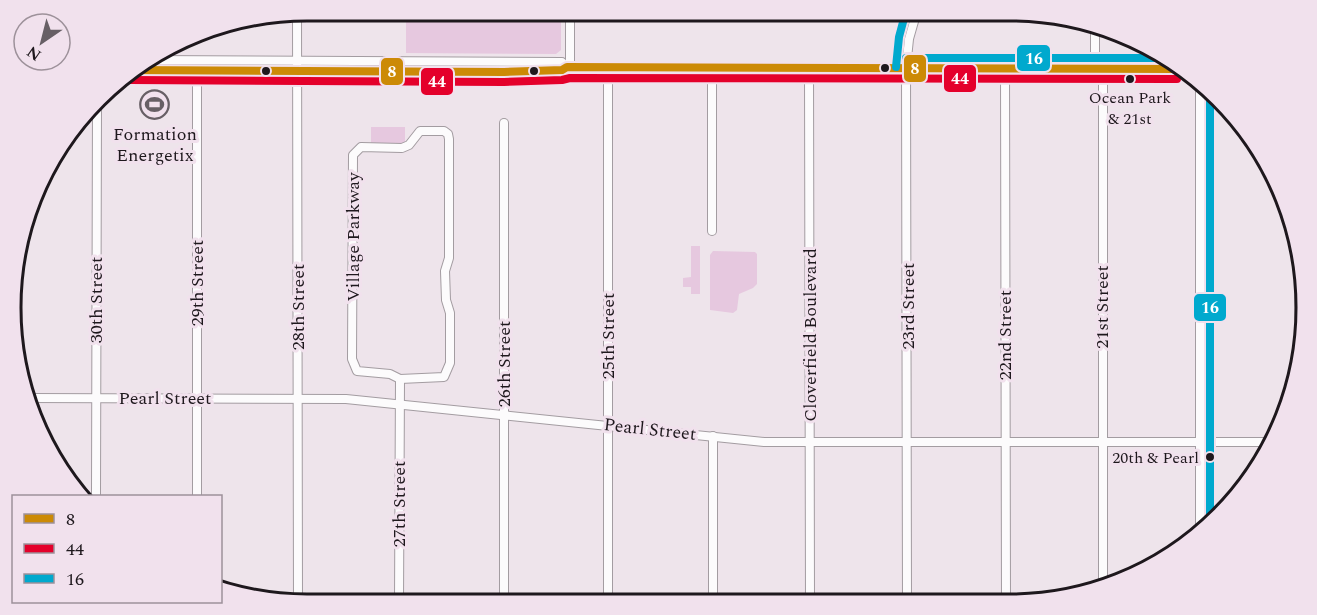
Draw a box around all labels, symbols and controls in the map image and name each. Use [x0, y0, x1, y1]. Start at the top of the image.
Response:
north arrow [12, 12, 72, 72]
text: N [22, 40, 46, 67]
line badge: 16 [1016, 44, 1051, 72]
text: 16 [1025, 47, 1043, 71]
line badge: 8 [903, 54, 927, 83]
line badge: 8 [380, 57, 404, 86]
text: 8 [911, 57, 920, 81]
text: 8 [388, 60, 397, 84]
unlabelled marker [879, 62, 891, 74]
line badge: 44 [943, 64, 977, 93]
unlabelled marker [260, 65, 272, 77]
unlabelled marker [528, 65, 540, 77]
line badge: 44 [420, 67, 454, 96]
text: 44 [951, 67, 969, 91]
text: 44 [428, 70, 446, 94]
marker: Ocean Park & 21st [1124, 73, 1136, 85]
place label: Ocean Park & 21st [1089, 86, 1171, 131]
sports icon: Formation Energetix [139, 89, 171, 121]
place label: Formation Energetix [113, 121, 197, 169]
street label: Village Parkway [340, 171, 367, 302]
street label: 29th Street [184, 240, 211, 326]
street label: Cloverfield Boulevard [797, 248, 824, 422]
street label: 30th Street [83, 257, 110, 343]
street label: 23rd Street [895, 263, 922, 349]
street label: 28th Street [285, 264, 312, 350]
street label: 21st Street [1089, 265, 1116, 349]
street label: 22nd Street [992, 290, 1019, 380]
street label: 25th Street [595, 293, 622, 379]
line badge: 16 [1193, 293, 1227, 322]
text: 16 [1201, 296, 1219, 320]
street label: 26th Street [491, 321, 518, 407]
street label: Pearl Street [119, 385, 211, 412]
street label: Pearl Street [602, 411, 698, 448]
place label: 20th & Pearl [1112, 446, 1199, 470]
marker: 20th & Pearl [1204, 451, 1216, 463]
street label: 27th Street [386, 461, 413, 547]
legend [12, 495, 222, 603]
text: 8 [66, 506, 75, 533]
text: 44 [66, 536, 84, 563]
text: 16 [66, 566, 84, 593]

